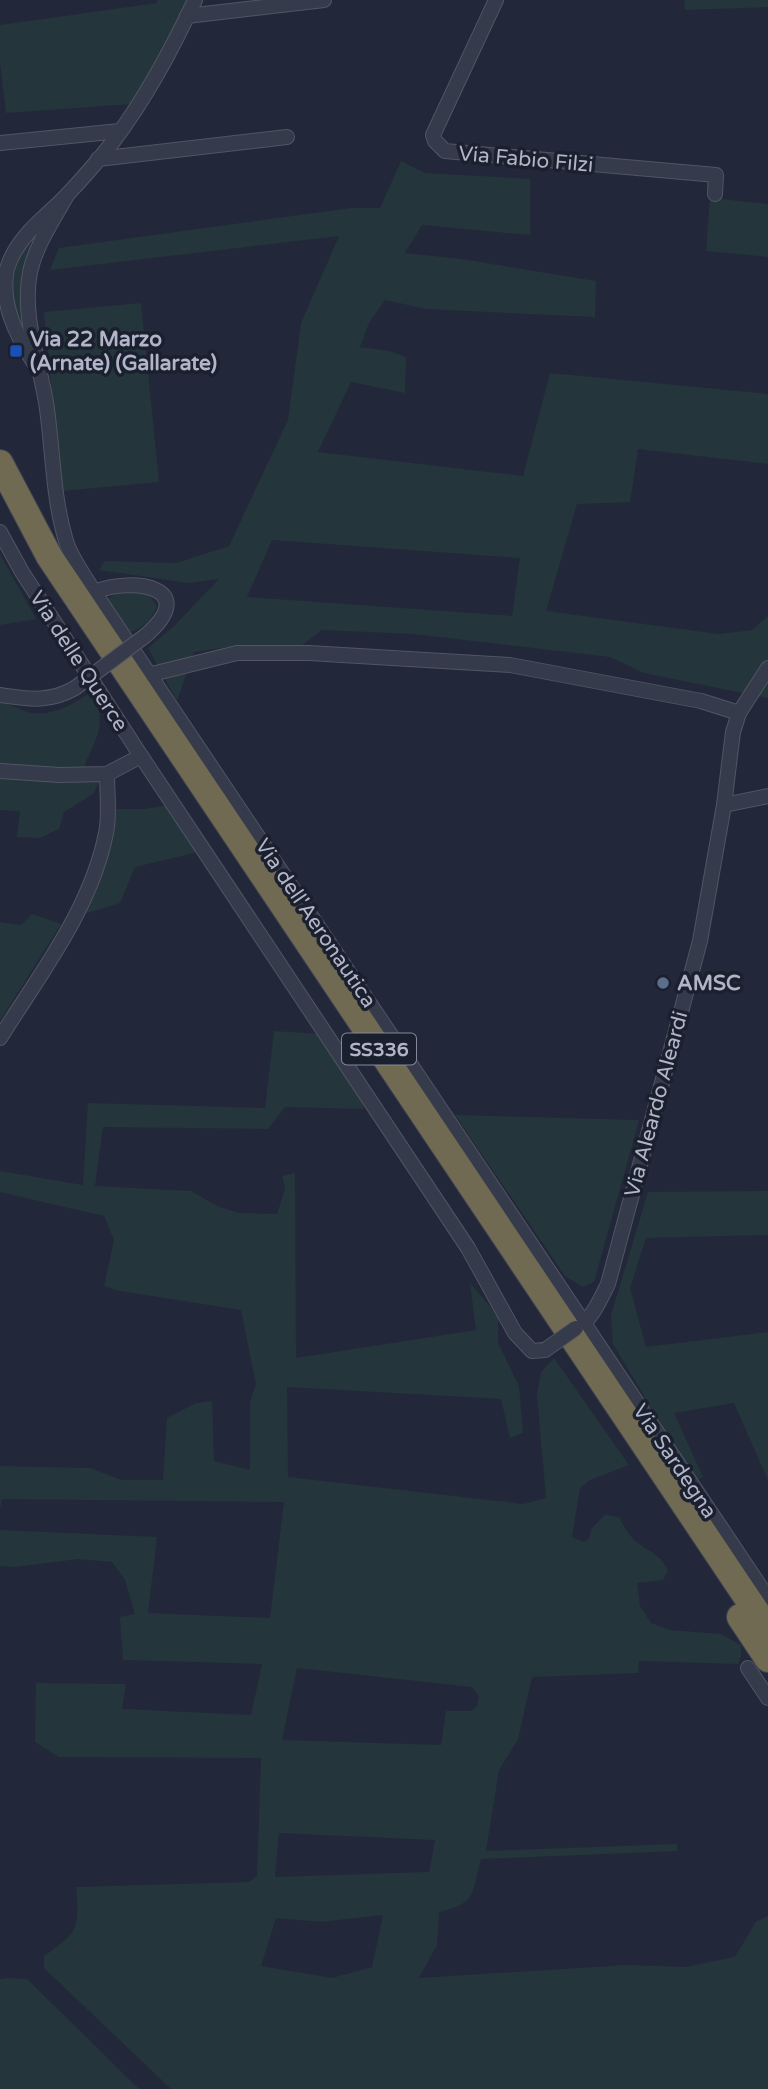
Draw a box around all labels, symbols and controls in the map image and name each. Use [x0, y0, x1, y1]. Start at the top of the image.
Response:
street label: Via Fabio Filzi [458, 141, 594, 178]
place label: Via 22 Marzo (Arnate) (Gallarate) [30, 327, 217, 376]
marker: Via 22 Marzo (Arnate) (Gallarate) [8, 343, 24, 359]
street label: Via delle Querce [24, 586, 133, 736]
street label: Via dell'Aeronautica [250, 834, 381, 1013]
place label: AMSC [677, 971, 741, 996]
marker: AMSC [655, 975, 671, 991]
street label: Via Aleardo Aleardi [620, 1009, 693, 1200]
road number: SS336 [342, 1034, 416, 1064]
street label: Via Sardegna [627, 1399, 722, 1523]

